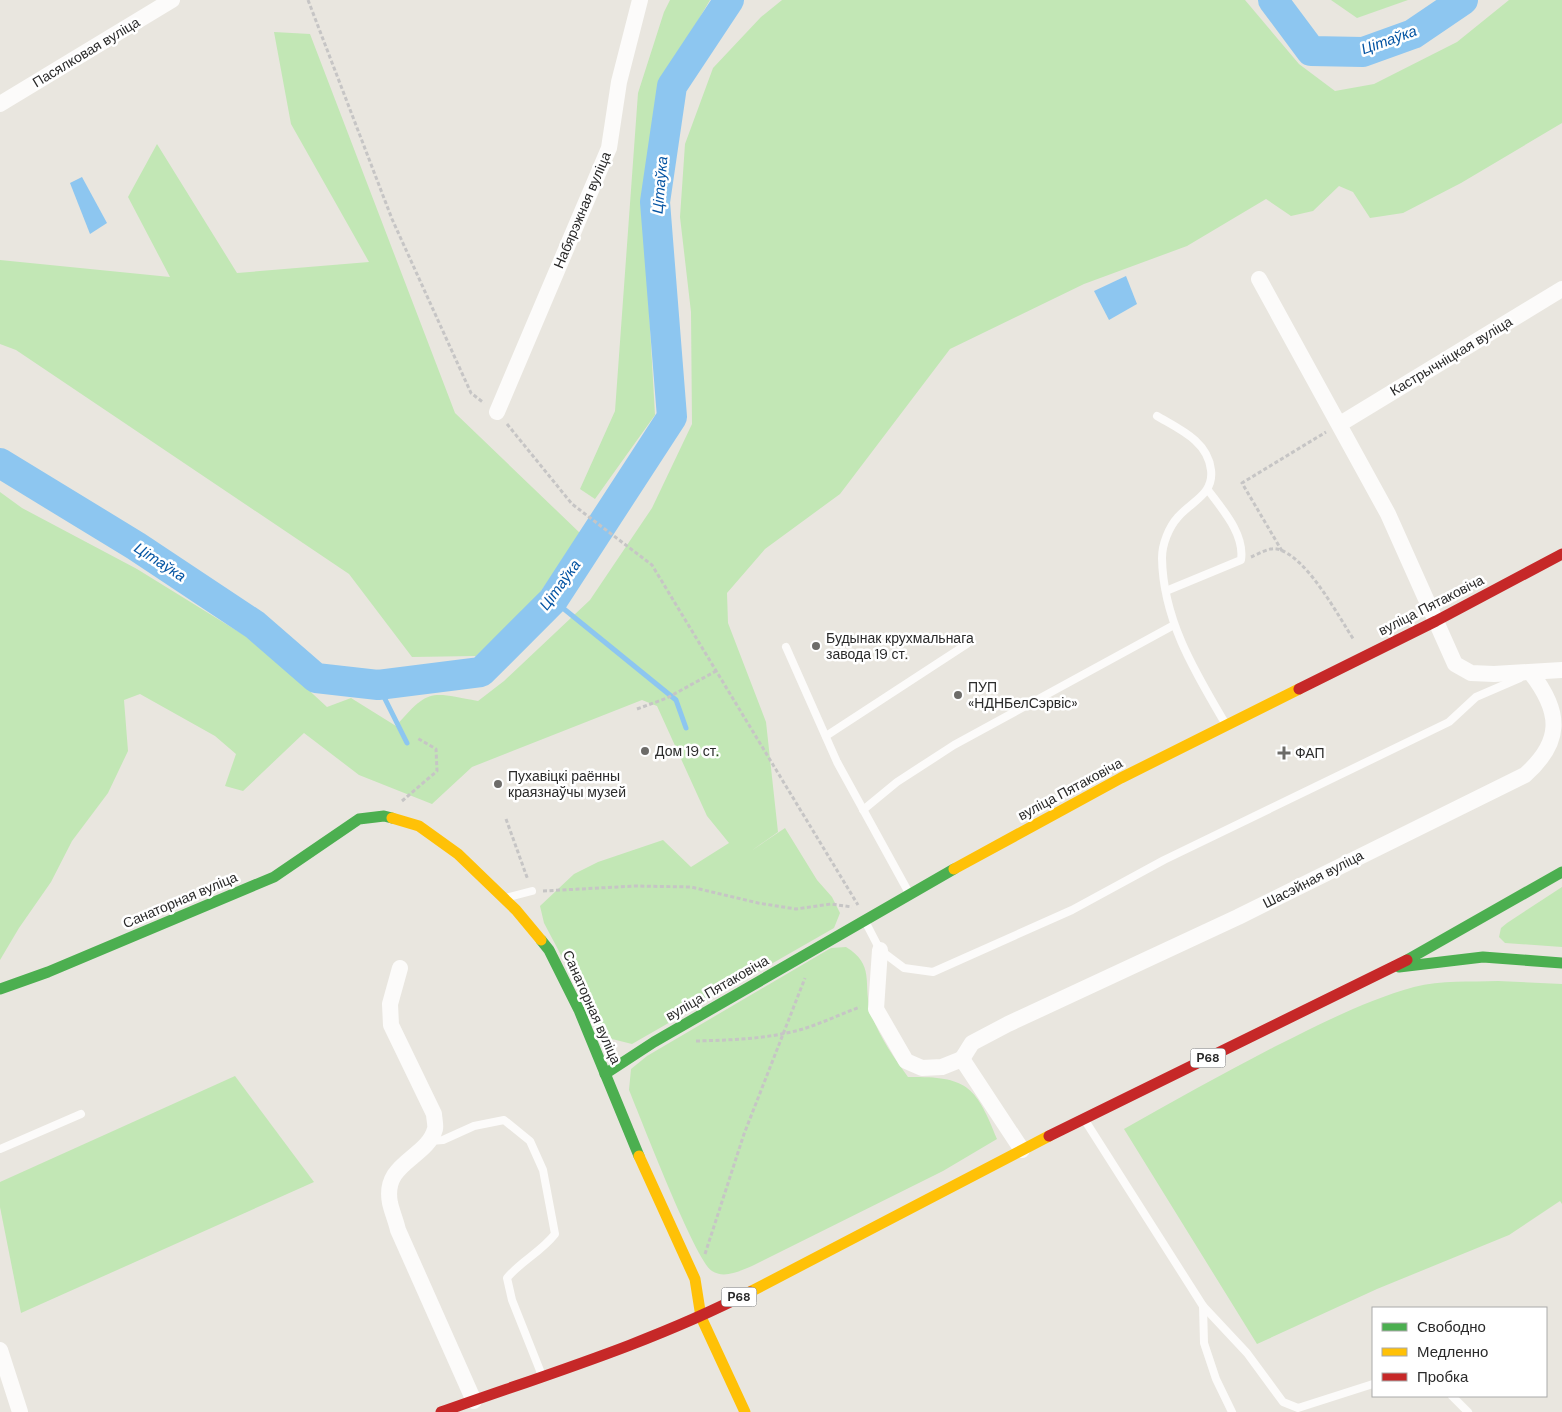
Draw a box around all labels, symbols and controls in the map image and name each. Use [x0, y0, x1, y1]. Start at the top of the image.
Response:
street label: Пасялковая вуліца [29, 13, 143, 91]
water label: Цітаўка [1358, 21, 1420, 59]
street label: Набярэжная вуліца [549, 149, 615, 271]
water label: Цітаўка [648, 155, 672, 215]
street label: Кастрычніцкая вуліца [1386, 312, 1516, 400]
water label: Цітаўка [130, 538, 190, 586]
water label: Цітаўка [535, 556, 585, 614]
street label: вуліца Пятаковіча [1375, 571, 1487, 639]
place label: Будынак крухмальнага завода 19 ст. [826, 629, 974, 663]
marker: Будынак крухмальнага завода 19 ст. [810, 640, 822, 652]
place label: ПУП «НДНБелСэрвіс» [968, 678, 1078, 712]
marker: ПУП «НДНБелСэрвіс» [952, 689, 964, 701]
place label: Дом 19 ст. [655, 742, 719, 760]
place label: ФАП [1295, 744, 1325, 762]
marker: Дом 19 ст. [639, 745, 651, 757]
marker: ФАП [1277, 746, 1291, 760]
street label: вуліца Пятаковіча [1015, 754, 1126, 824]
place label: Пухавіцкі раённы краязнаўчы музей [508, 767, 626, 801]
marker: Пухавіцкі раённы краязнаўчы музей [492, 778, 504, 790]
street label: Шасэйная вуліца [1260, 846, 1366, 912]
street label: Санаторная вуліца [120, 868, 240, 932]
street label: Санаторная вуліца [559, 947, 625, 1067]
street label: вуліца Пятаковіча [662, 951, 772, 1025]
road number: Р68 [1190, 1048, 1226, 1068]
road number: Р68 [722, 1288, 756, 1306]
legend [1372, 1307, 1547, 1397]
text: Свободно [1417, 1317, 1486, 1337]
text: Медленно [1417, 1342, 1488, 1362]
text: Пробка [1417, 1367, 1469, 1387]

